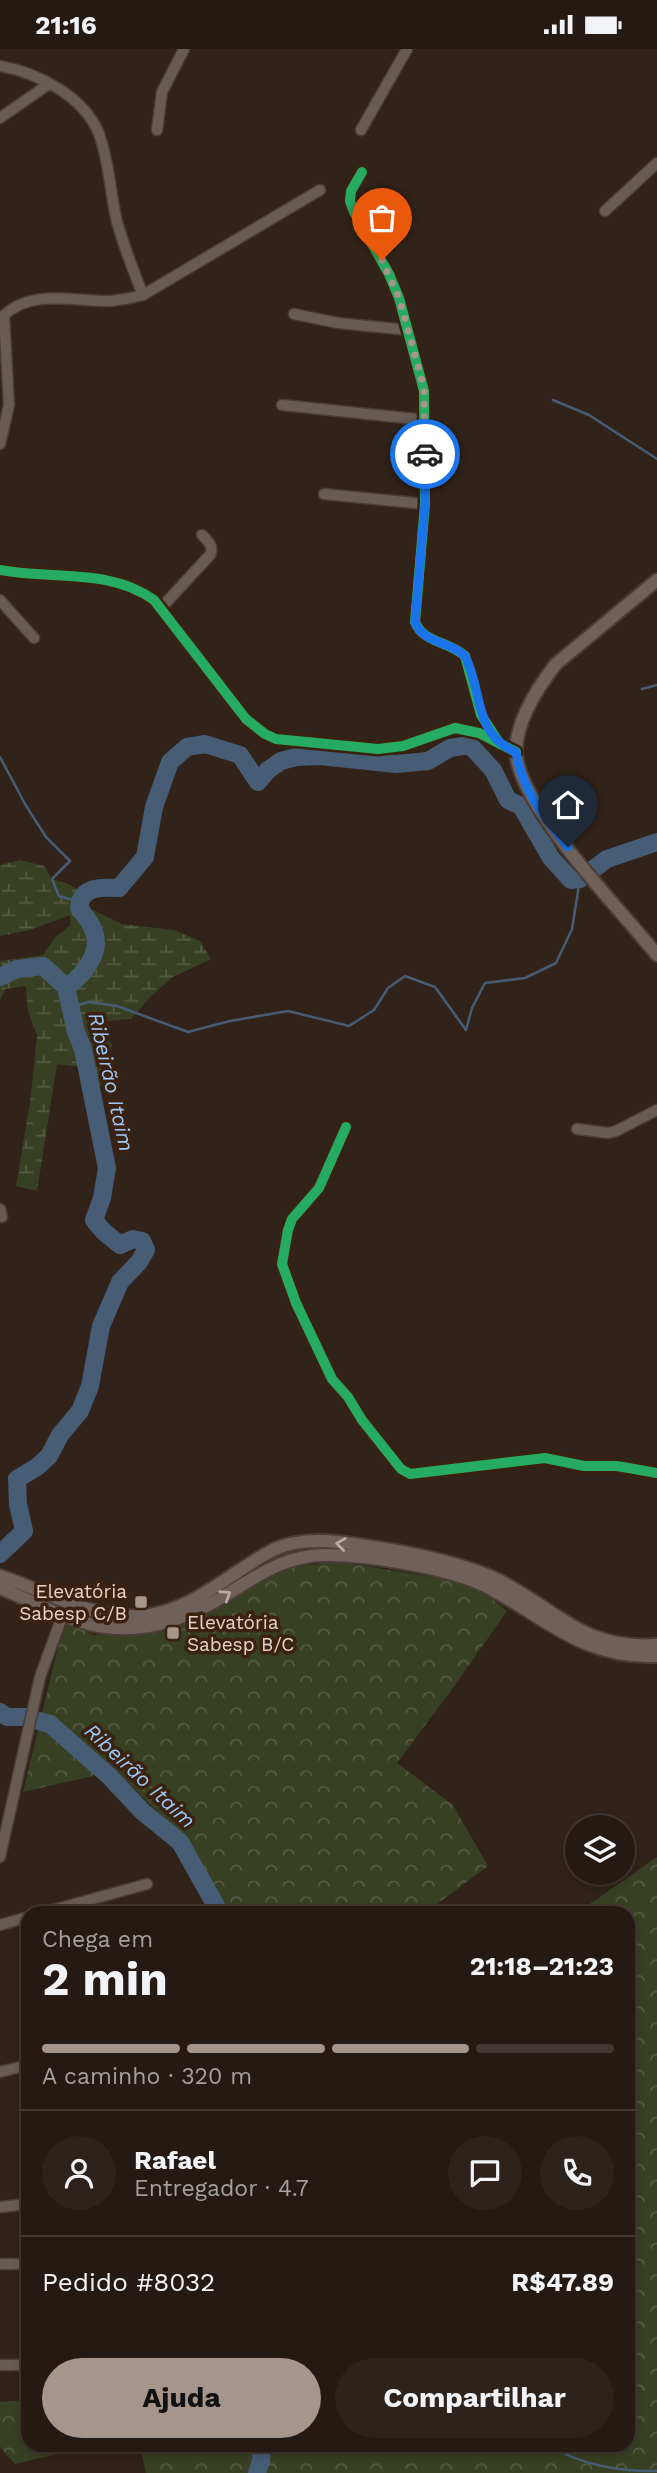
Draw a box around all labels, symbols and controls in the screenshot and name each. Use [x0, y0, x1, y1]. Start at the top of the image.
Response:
text: 21:16 [35, 10, 97, 40]
pin [352, 188, 412, 260]
icon: bag [363, 199, 401, 237]
courier [390, 419, 460, 489]
icon: car [406, 435, 444, 473]
pin [538, 775, 598, 847]
icon: home [549, 786, 587, 824]
water label: Ribeirão Itaim [83, 1010, 140, 1154]
one-way arrow [335, 1536, 347, 1551]
place label: Elevatória Sabesp C/B [19, 1580, 127, 1625]
one-way arrow [218, 1590, 231, 1603]
marker: Elevatória Sabesp C/B [133, 1594, 149, 1610]
place label: Elevatória Sabesp B/C [187, 1611, 294, 1656]
marker: Elevatória Sabesp B/C [165, 1625, 181, 1641]
water label: Ribeirão Itaim [80, 1718, 201, 1833]
map controls [565, 1815, 635, 1885]
button: layers [565, 1815, 635, 1885]
text: Chega em [42, 1926, 153, 1953]
text: 21:18–21:23 [470, 1951, 614, 1981]
text: 2 min [42, 1952, 168, 2006]
text: A caminho · 320 m [42, 2063, 252, 2090]
button: person [42, 2136, 116, 2210]
button: chat [448, 2136, 522, 2210]
button: phone [540, 2136, 614, 2210]
text: Rafael [134, 2145, 216, 2175]
text: Entregador · 4.7 [134, 2175, 309, 2202]
text: Pedido #8032 [42, 2267, 215, 2297]
text: R$47.89 [511, 2267, 614, 2297]
button: Ajuda [42, 2358, 321, 2438]
button: Compartilhar [335, 2358, 614, 2438]

